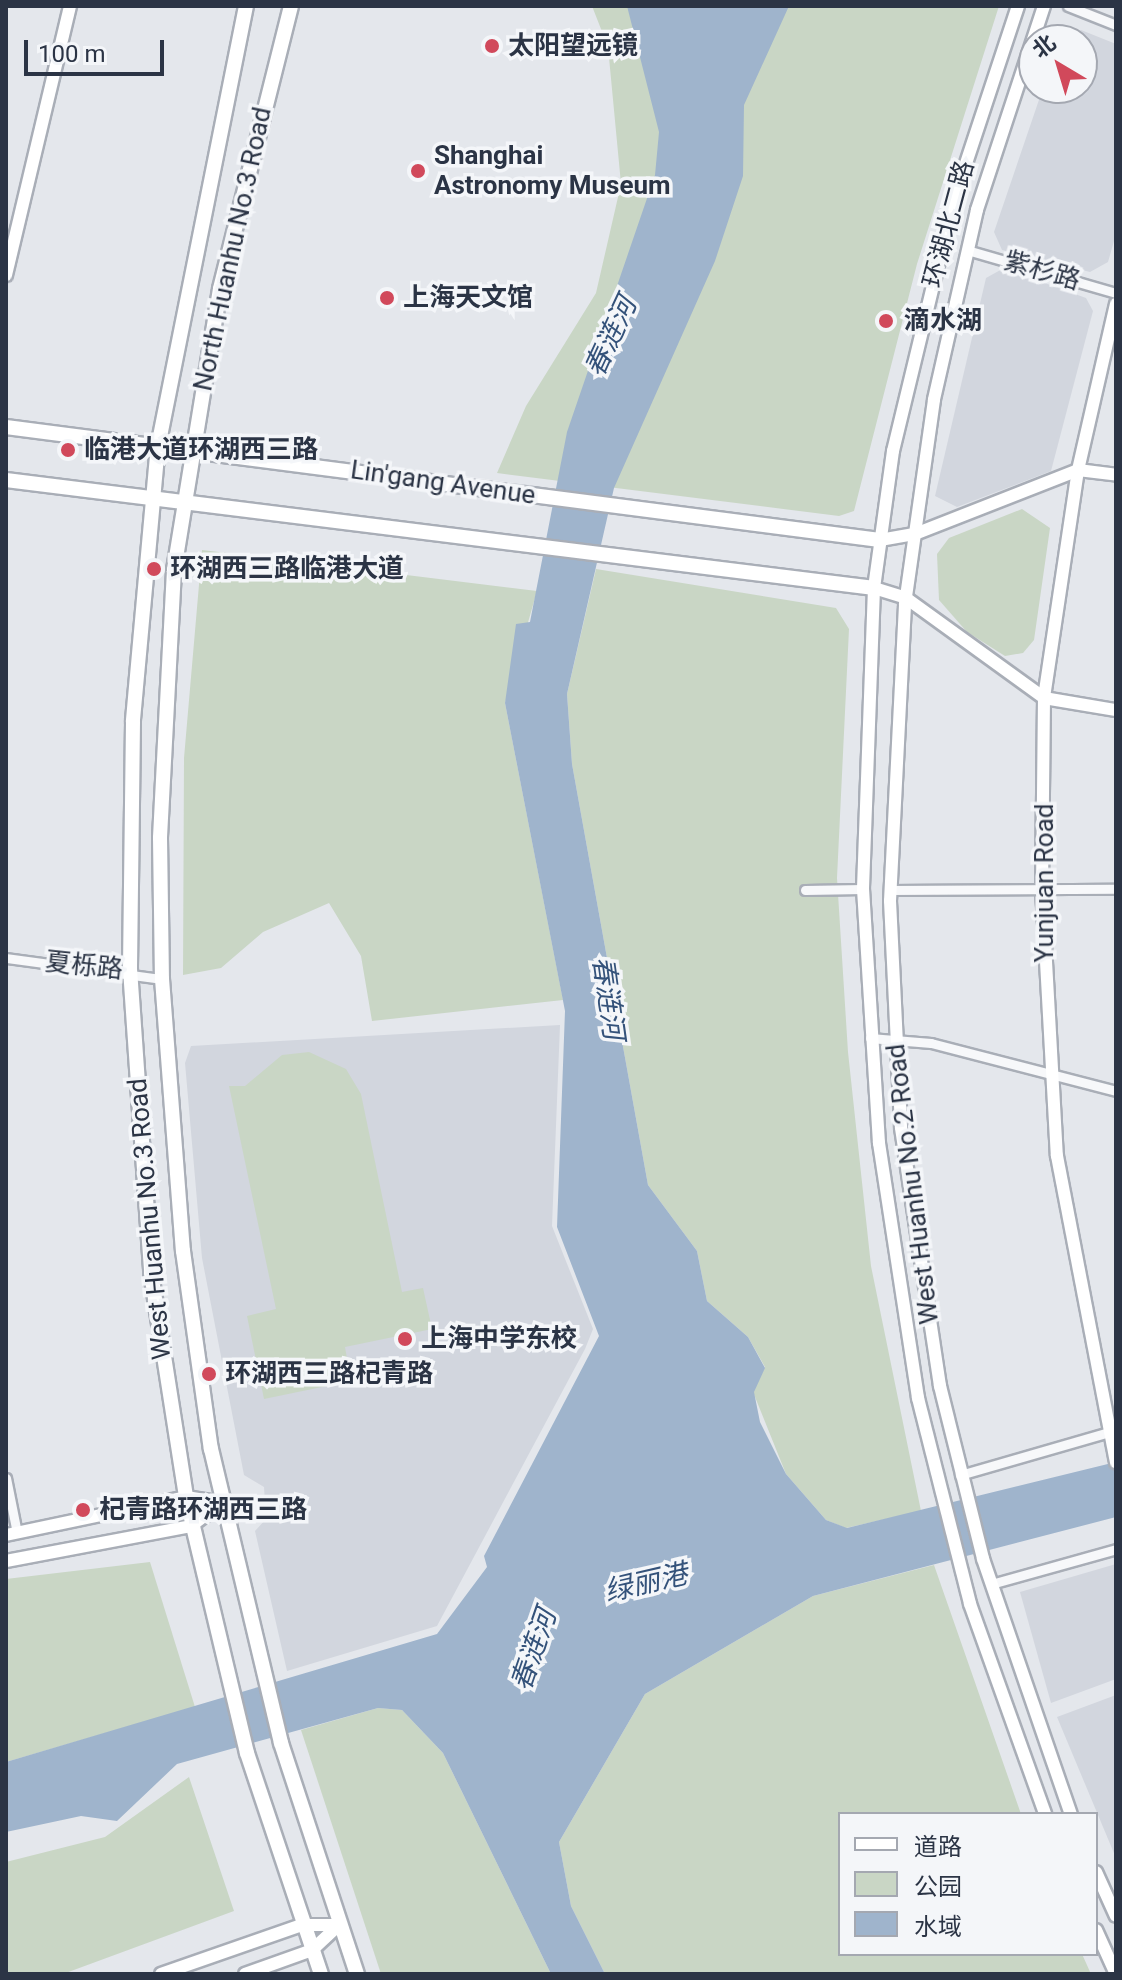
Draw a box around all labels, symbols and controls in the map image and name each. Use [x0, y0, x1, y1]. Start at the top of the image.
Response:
scale bar [28, 24, 168, 74]
north arrow [1018, 24, 1098, 104]
place label: 太阳望远镜 [508, 30, 638, 62]
text: 北 [1028, 30, 1061, 63]
marker: 太阳望远镜 [483, 37, 501, 55]
text: 100 m [38, 40, 105, 68]
street label: North Huanhu No.3 Road [188, 104, 278, 394]
place label: Shanghai Astronomy Museum [434, 140, 671, 202]
street label: 环湖北二路 [917, 157, 981, 291]
marker: Shanghai Astronomy Museum [409, 162, 427, 180]
street label: 紫杉路 [1000, 245, 1084, 297]
place label: 上海天文馆 [403, 282, 533, 314]
marker: 上海天文馆 [378, 289, 396, 307]
water label: 春涟河 [578, 292, 644, 382]
place label: 滴水湖 [904, 305, 982, 337]
marker: 滴水湖 [875, 310, 897, 332]
place label: 临港大道环湖西三路 [84, 434, 318, 466]
marker: 临港大道环湖西三路 [59, 441, 77, 459]
street label: Lin'gang Avenue [349, 455, 537, 511]
place label: 环湖西三路临港大道 [170, 553, 404, 585]
marker: 环湖西三路临港大道 [145, 560, 163, 578]
street label: Yunjuan Road [1029, 804, 1061, 962]
street label: 夏栎路 [44, 946, 124, 986]
water label: 春涟河 [586, 954, 630, 1042]
street label: West Huanhu No.2 Road [880, 1042, 946, 1326]
street label: West Huanhu No.3 Road [122, 1077, 178, 1361]
place label: 上海中学东校 [421, 1323, 577, 1355]
marker: 上海中学东校 [396, 1330, 414, 1348]
place label: 环湖西三路杞青路 [225, 1358, 433, 1390]
marker: 环湖西三路杞青路 [200, 1365, 218, 1383]
place label: 杞青路环湖西三路 [99, 1494, 307, 1526]
marker: 杞青路环湖西三路 [74, 1501, 92, 1519]
water label: 绿丽港 [601, 1557, 691, 1609]
water label: 春涟河 [504, 1605, 564, 1695]
legend [838, 1812, 1098, 1956]
text: 道路 [914, 1833, 962, 1861]
text: 公园 [914, 1873, 962, 1901]
text: 水域 [914, 1913, 962, 1941]

